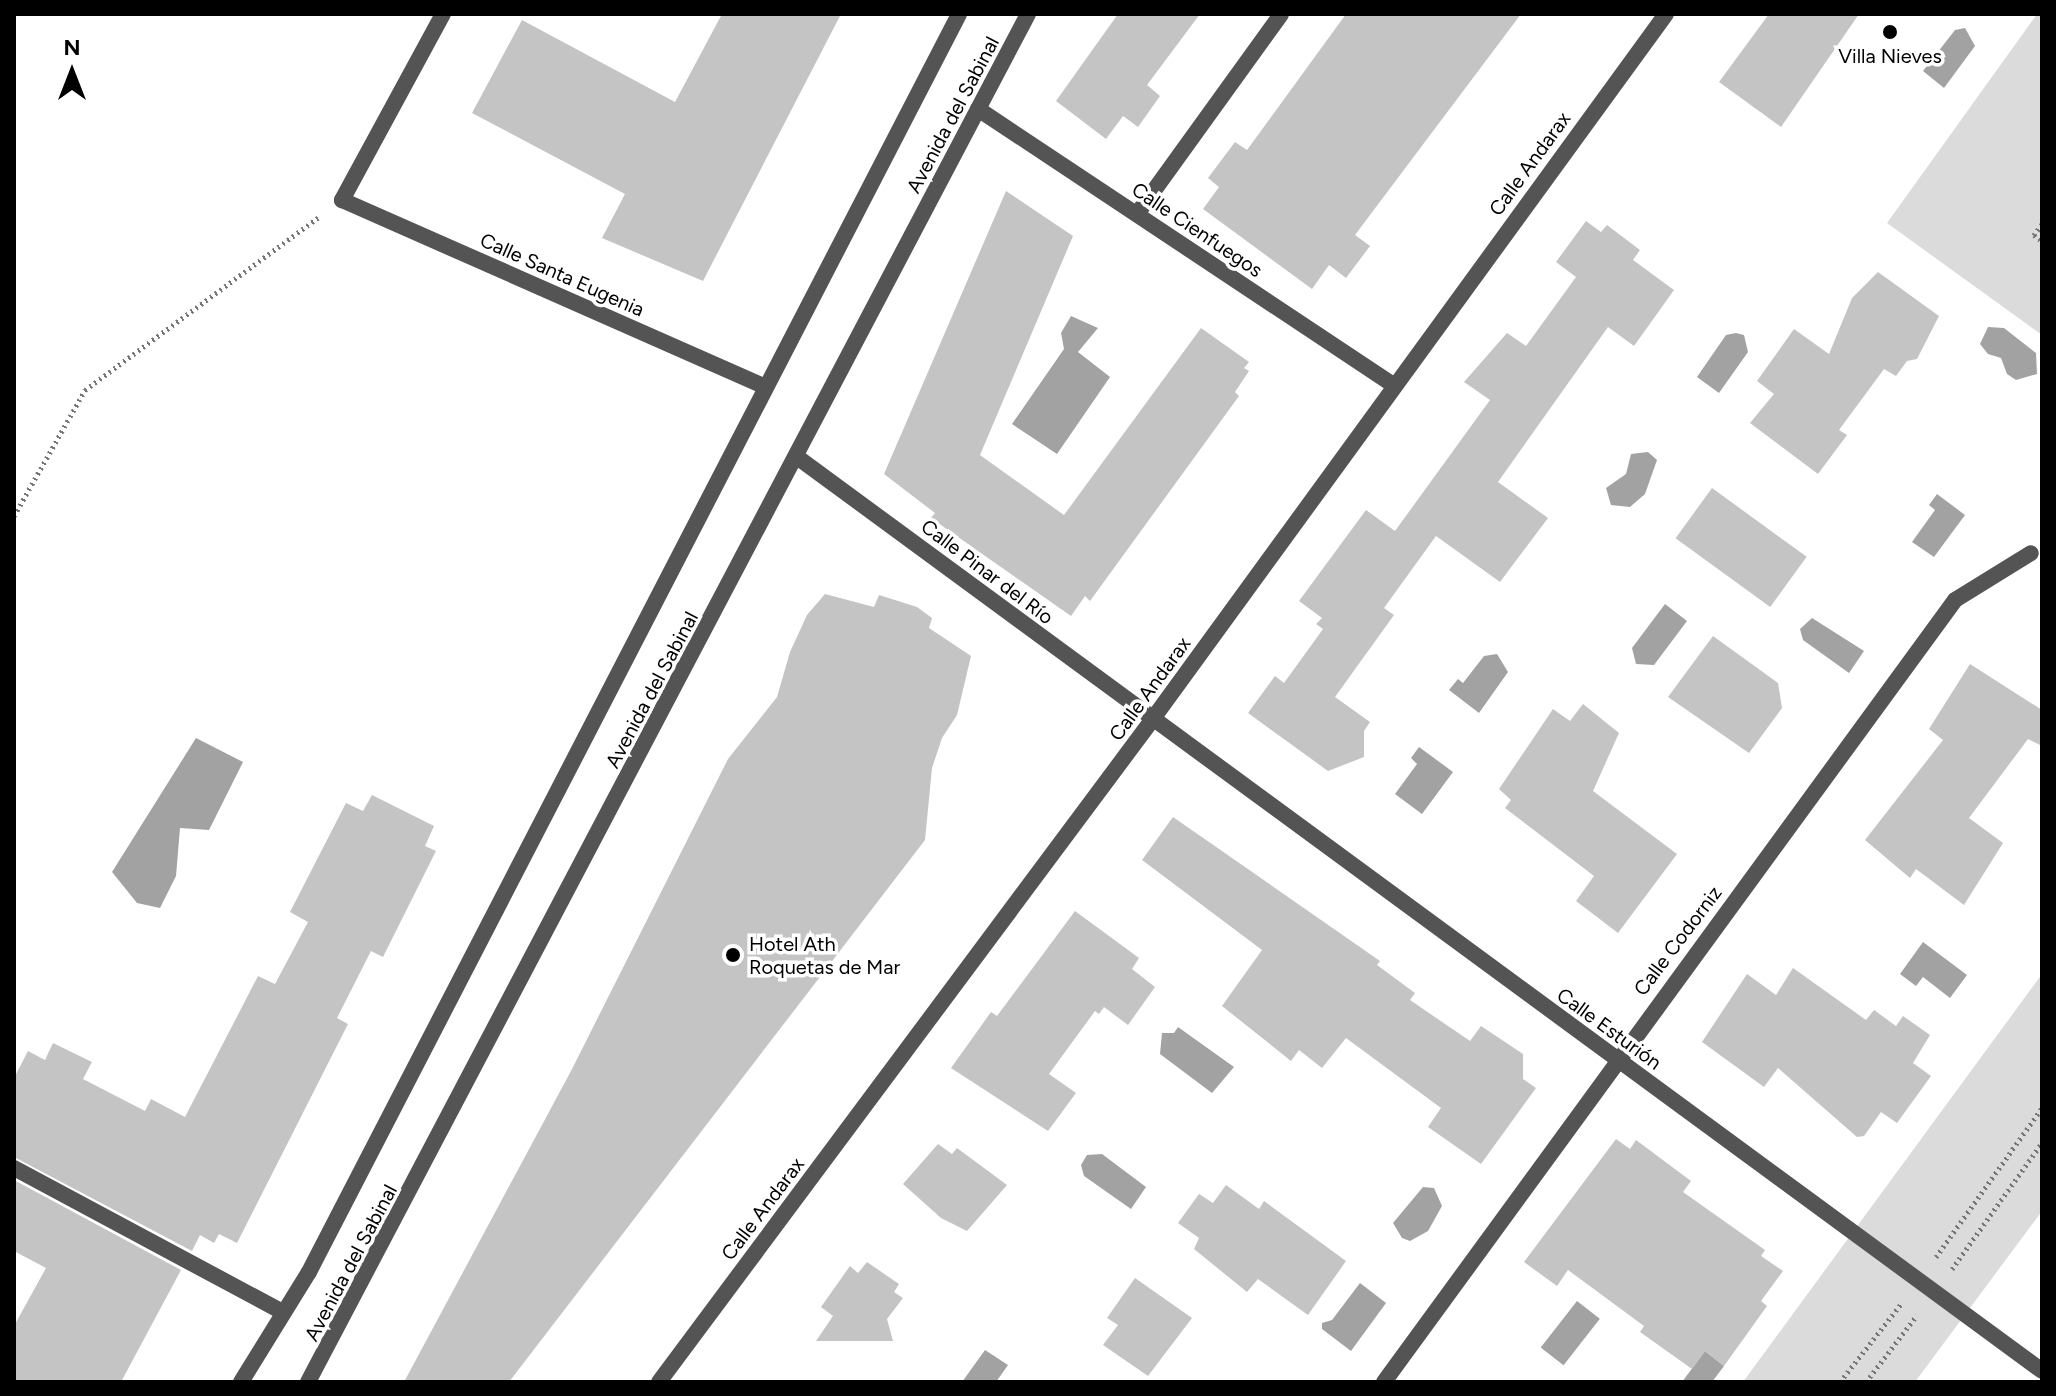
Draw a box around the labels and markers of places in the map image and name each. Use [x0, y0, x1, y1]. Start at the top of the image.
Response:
marker: Villa Nieves [1881, 23, 1899, 41]
place label: Villa Nieves [1838, 44, 1942, 68]
place label: Hotel Ath Roquetas de Mar [749, 932, 900, 979]
marker: Hotel Ath Roquetas de Mar [724, 946, 742, 964]

